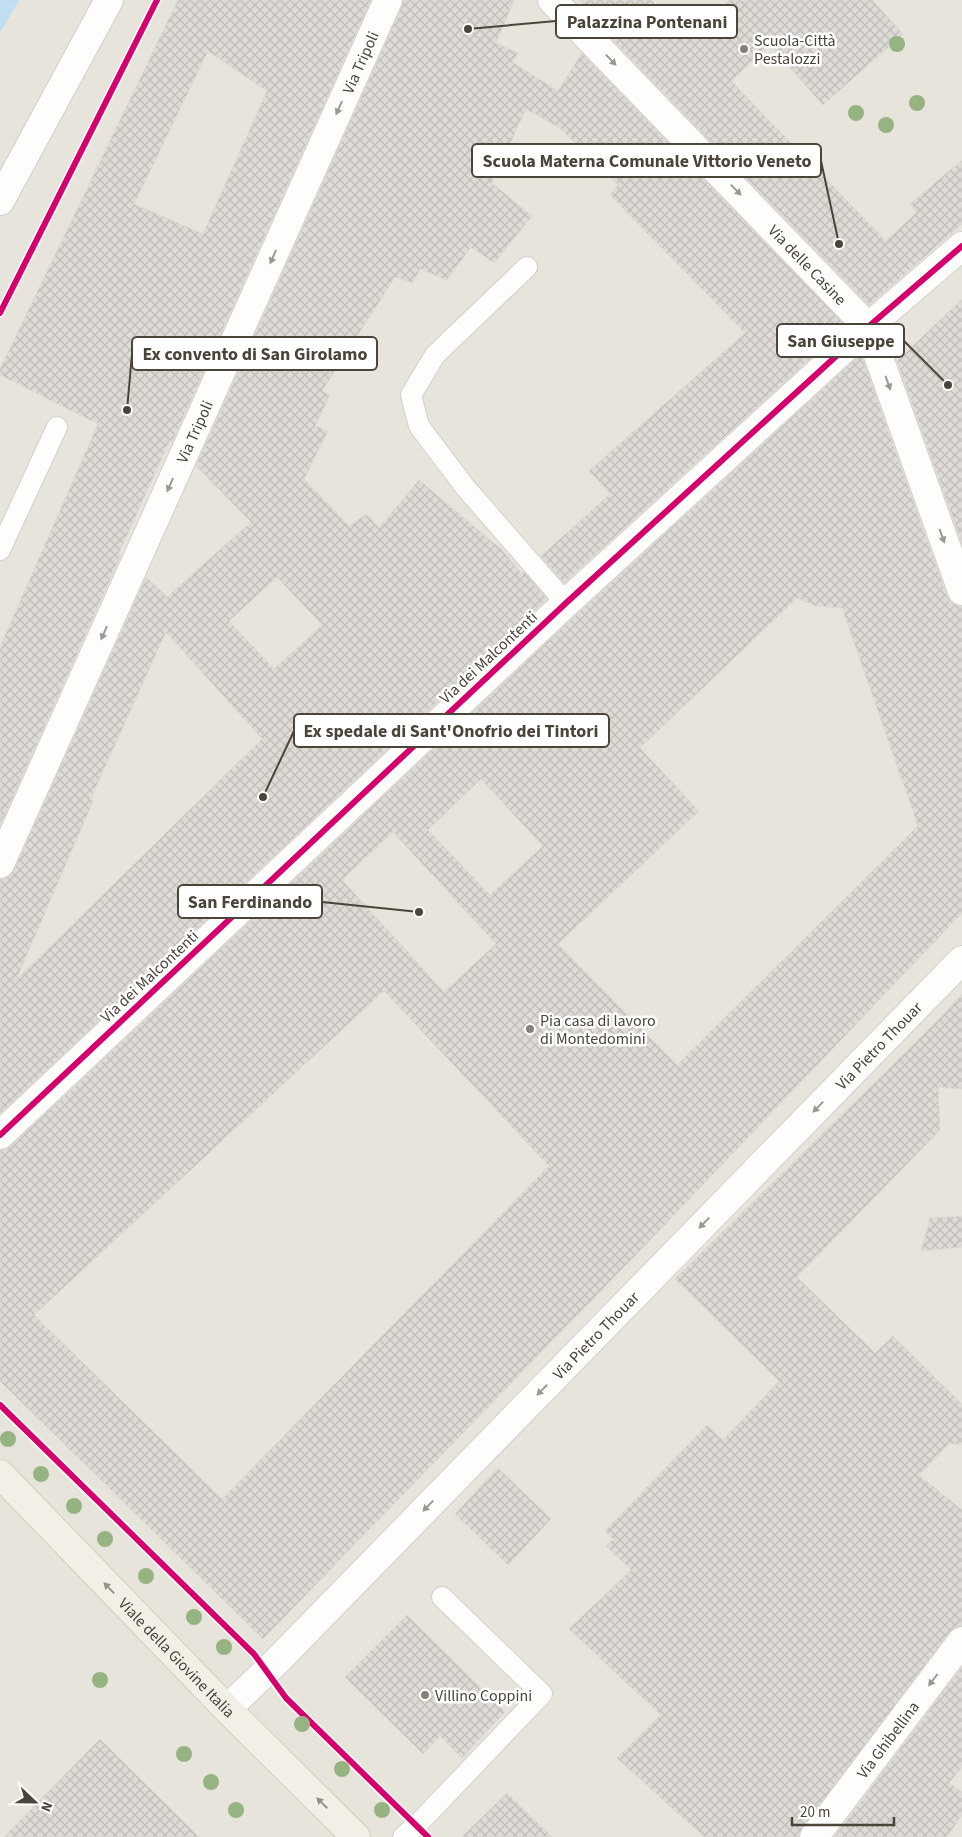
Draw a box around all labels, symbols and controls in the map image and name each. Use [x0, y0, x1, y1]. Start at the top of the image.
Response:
callout: Palazzina Pontenani [556, 5, 737, 38]
text: Palazzina Pontenani [567, 10, 727, 35]
street label: Via Tripoli [337, 28, 385, 97]
place label: Scuola-Città Pestalozzi [754, 30, 836, 70]
marker: Scuola-Città Pestalozzi [738, 43, 750, 55]
one-way arrow [605, 54, 617, 66]
one-way arrow [335, 101, 343, 115]
callout: Scuola Materna Comunale Vittorio Veneto [472, 144, 821, 177]
text: Scuola Materna Comunale Vittorio Veneto [483, 149, 811, 174]
one-way arrow [729, 184, 741, 196]
street label: Via delle Casine [763, 220, 851, 310]
one-way arrow [268, 250, 276, 264]
callout: San Giuseppe [777, 324, 904, 357]
text: San Giuseppe [787, 329, 895, 354]
callout: Ex convento di San Girolamo [132, 337, 377, 370]
text: Ex convento di San Girolamo [143, 342, 367, 367]
one-way arrow [884, 376, 892, 391]
street label: Via Tripoli [171, 397, 219, 467]
one-way arrow [166, 478, 174, 492]
one-way arrow [939, 529, 947, 544]
street label: Via dei Malcontenti [435, 606, 543, 709]
one-way arrow [99, 626, 107, 640]
callout: Ex spedale di Sant'Onofrio dei Tintori [294, 714, 609, 747]
text: Ex spedale di Sant'Onofrio dei Tintori [304, 719, 598, 744]
callout: San Ferdinando [178, 885, 322, 918]
text: San Ferdinando [188, 890, 312, 915]
street label: Via dei Malcontenti [96, 925, 204, 1028]
street label: Via Pietro Thouar [831, 997, 928, 1095]
place label: Pia casa di lavoro di Montedomini [540, 1010, 656, 1050]
marker: Pia casa di lavoro di Montedomini [524, 1023, 536, 1035]
one-way arrow [812, 1101, 824, 1113]
one-way arrow [698, 1217, 710, 1229]
street label: Via Pietro Thouar [548, 1287, 645, 1385]
one-way arrow [536, 1383, 548, 1395]
one-way arrow [422, 1500, 434, 1512]
one-way arrow [103, 1582, 115, 1594]
street label: Viale della Giovine Italia [113, 1593, 240, 1723]
one-way arrow [927, 1673, 938, 1686]
place label: Villino Coppini [435, 1685, 532, 1707]
marker: Villino Coppini [419, 1689, 431, 1701]
street label: Via Ghibellina [852, 1697, 925, 1783]
north arrow [10, 1777, 60, 1827]
scale bar [792, 1794, 894, 1826]
one-way arrow [316, 1797, 328, 1809]
text: N [35, 1798, 57, 1815]
text: 20 m [800, 1802, 830, 1823]

